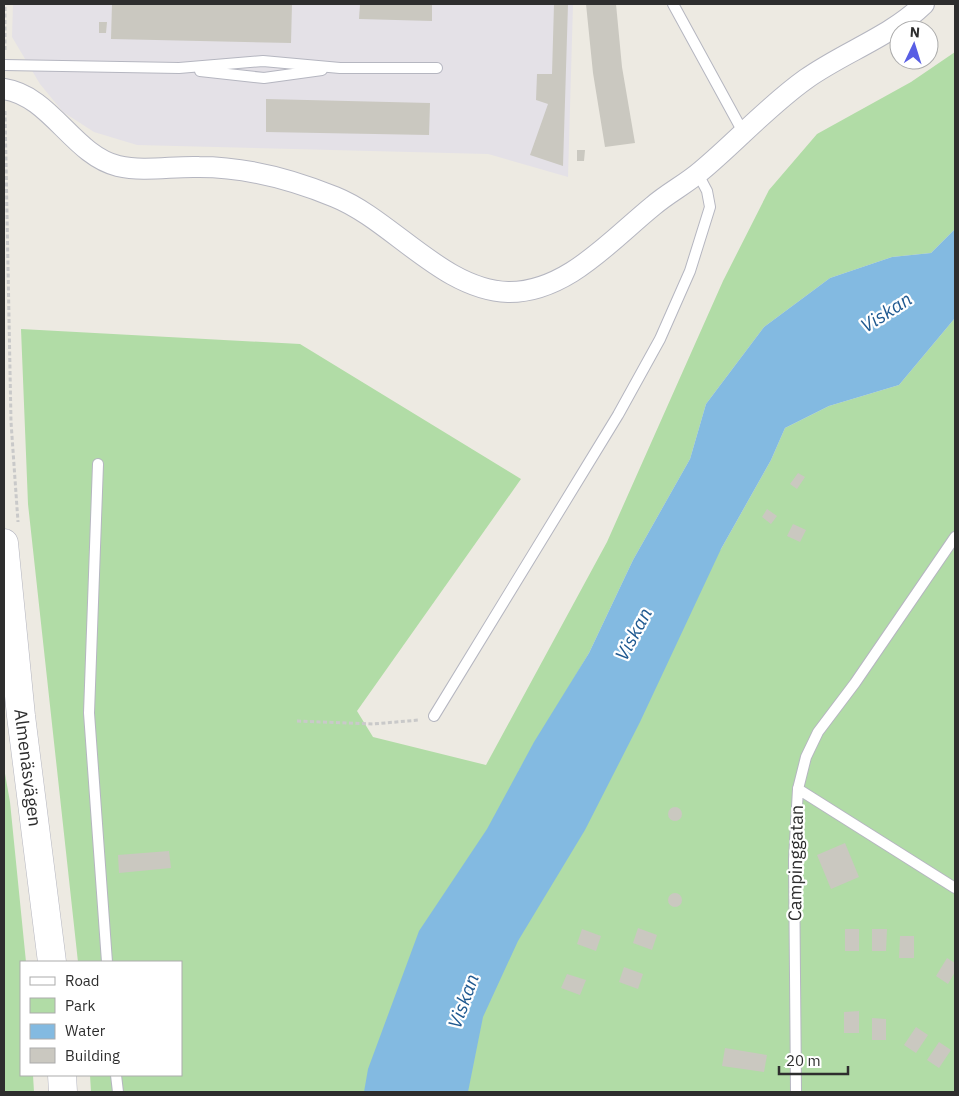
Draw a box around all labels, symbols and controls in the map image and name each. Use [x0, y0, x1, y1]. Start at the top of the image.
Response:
north arrow [889, 20, 939, 70]
text: N [909, 23, 921, 41]
water label: Viskan [856, 287, 916, 337]
water label: Viskan [609, 603, 657, 665]
street label: Almenäsvägen [9, 708, 47, 828]
street label: Campinggatan [783, 805, 808, 921]
legend [20, 961, 182, 1076]
water label: Viskan [442, 970, 484, 1032]
text: Road [65, 971, 100, 990]
text: Park [65, 996, 95, 1015]
text: Water [65, 1021, 106, 1040]
scale bar [779, 1044, 848, 1076]
text: Building [65, 1046, 120, 1065]
text: 20 m [786, 1051, 821, 1070]

